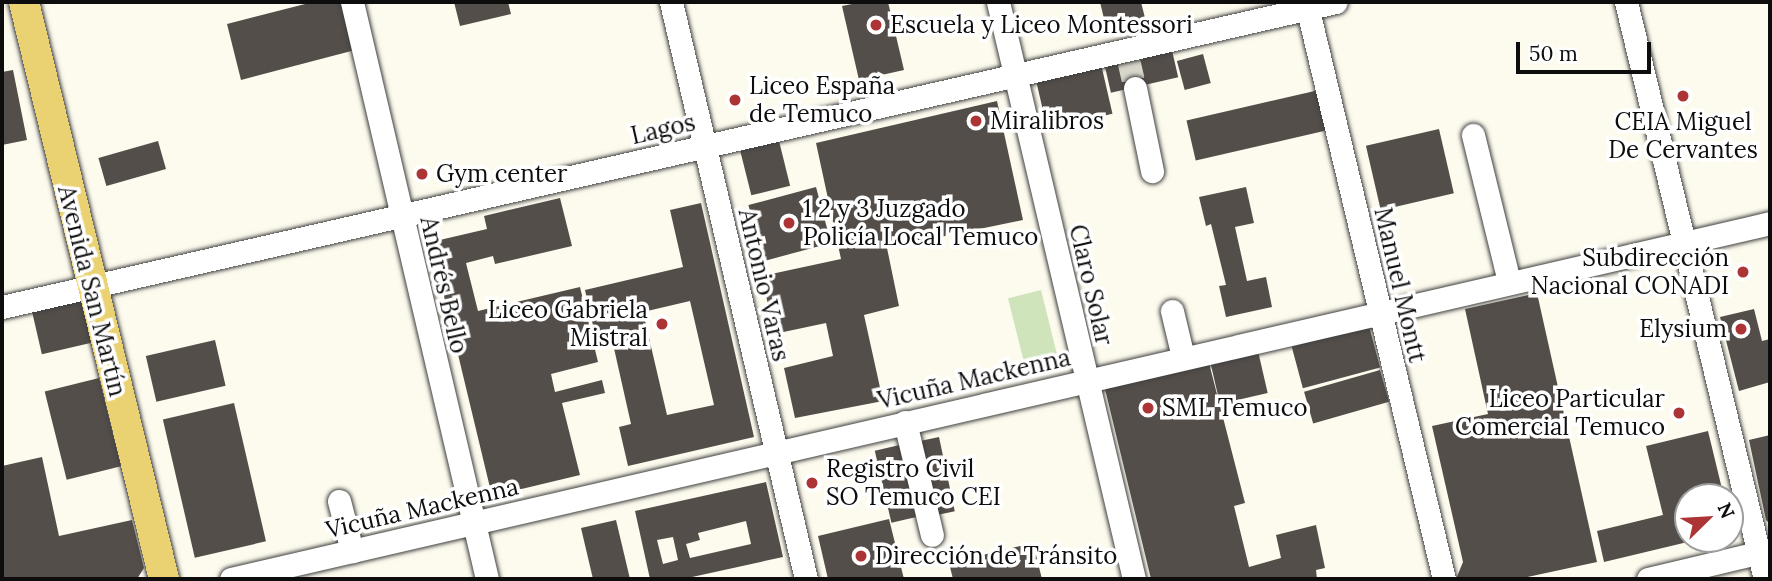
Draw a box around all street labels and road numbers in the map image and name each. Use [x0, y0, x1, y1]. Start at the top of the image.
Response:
street label: Lagos [628, 108, 698, 150]
street label: Avenida San Martín [52, 183, 132, 399]
street label: Manuel Montt [1368, 205, 1432, 365]
street label: Antonio Varas [732, 206, 796, 364]
street label: Andrés Bello [414, 214, 474, 356]
street label: Claro Solar [1063, 222, 1119, 348]
street label: Vicuña Mackenna [875, 343, 1073, 415]
street label: Vicuña Mackenna [323, 472, 521, 544]

